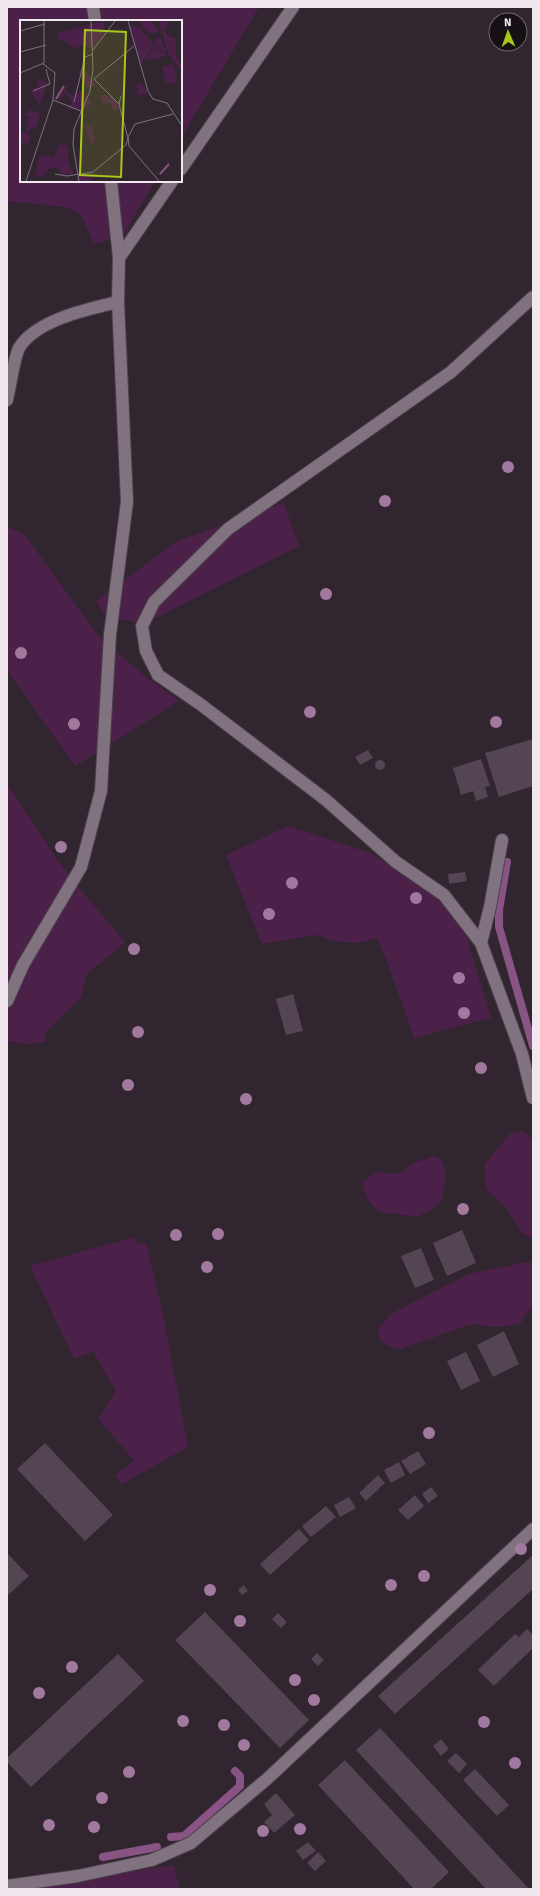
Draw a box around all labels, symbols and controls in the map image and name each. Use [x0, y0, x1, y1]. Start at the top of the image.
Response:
north arrow [488, 12, 528, 52]
text: N [504, 16, 512, 29]
inset map [20, 20, 182, 182]

